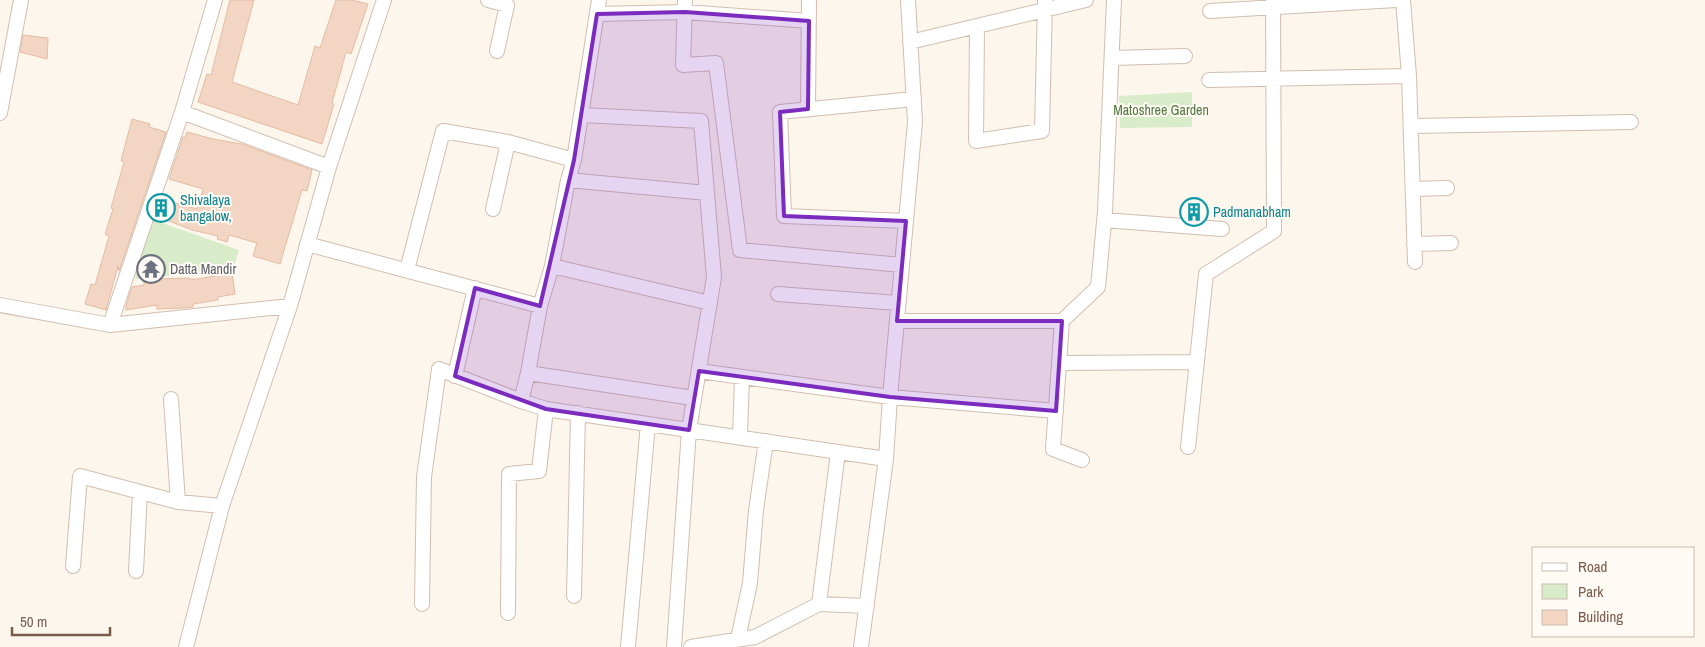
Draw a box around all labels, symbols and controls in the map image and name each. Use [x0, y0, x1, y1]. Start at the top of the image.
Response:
park label: Matoshree Garden [1113, 101, 1209, 119]
place label: Shivalaya bangalow, [180, 191, 232, 225]
building icon: Shivalaya bangalow, [146, 193, 176, 223]
building icon: Padmanabham [1179, 197, 1209, 227]
place label: Padmanabham [1213, 203, 1291, 221]
temple icon: Datta Mandir [136, 254, 166, 284]
place label: Datta Mandir [170, 260, 237, 278]
legend [1532, 547, 1695, 637]
text: Road [1578, 556, 1607, 577]
text: Park [1578, 581, 1604, 602]
scale bar [12, 604, 110, 636]
text: Building [1578, 606, 1623, 627]
text: 50 m [20, 611, 47, 632]

